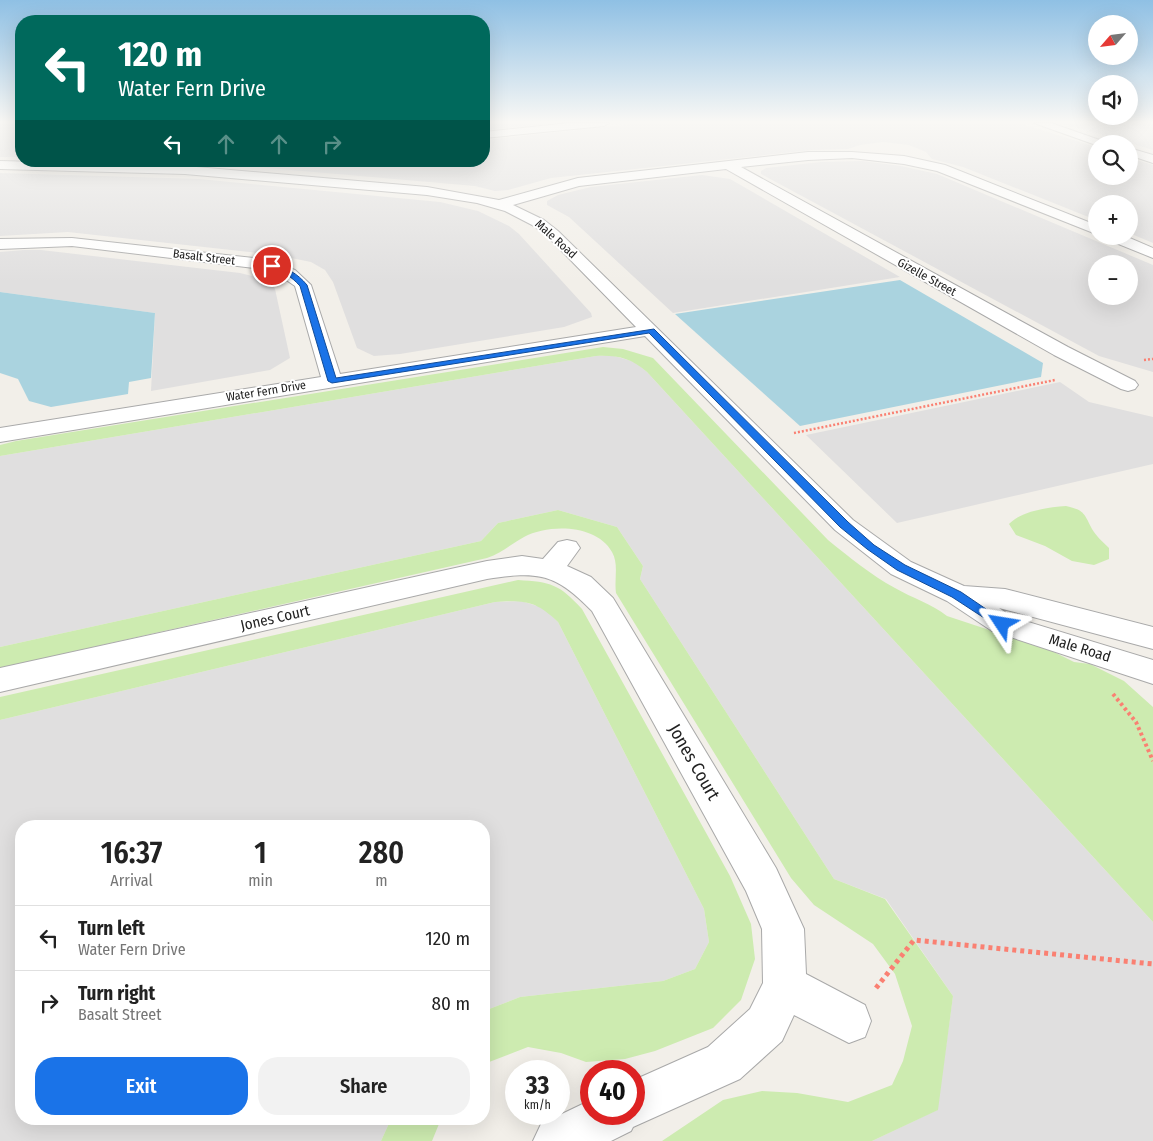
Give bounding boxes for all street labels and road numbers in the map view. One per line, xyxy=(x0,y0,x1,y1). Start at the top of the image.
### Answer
street label: Male Road xyxy=(532,217,580,261)
street label: Basalt Street xyxy=(172,246,236,268)
street label: Gizelle Street xyxy=(895,255,959,299)
street label: Water Fern Drive xyxy=(225,378,307,404)
street label: Jones Court xyxy=(239,601,311,635)
street label: Male Road xyxy=(1047,630,1113,666)
street label: Jones Court xyxy=(663,720,725,804)

